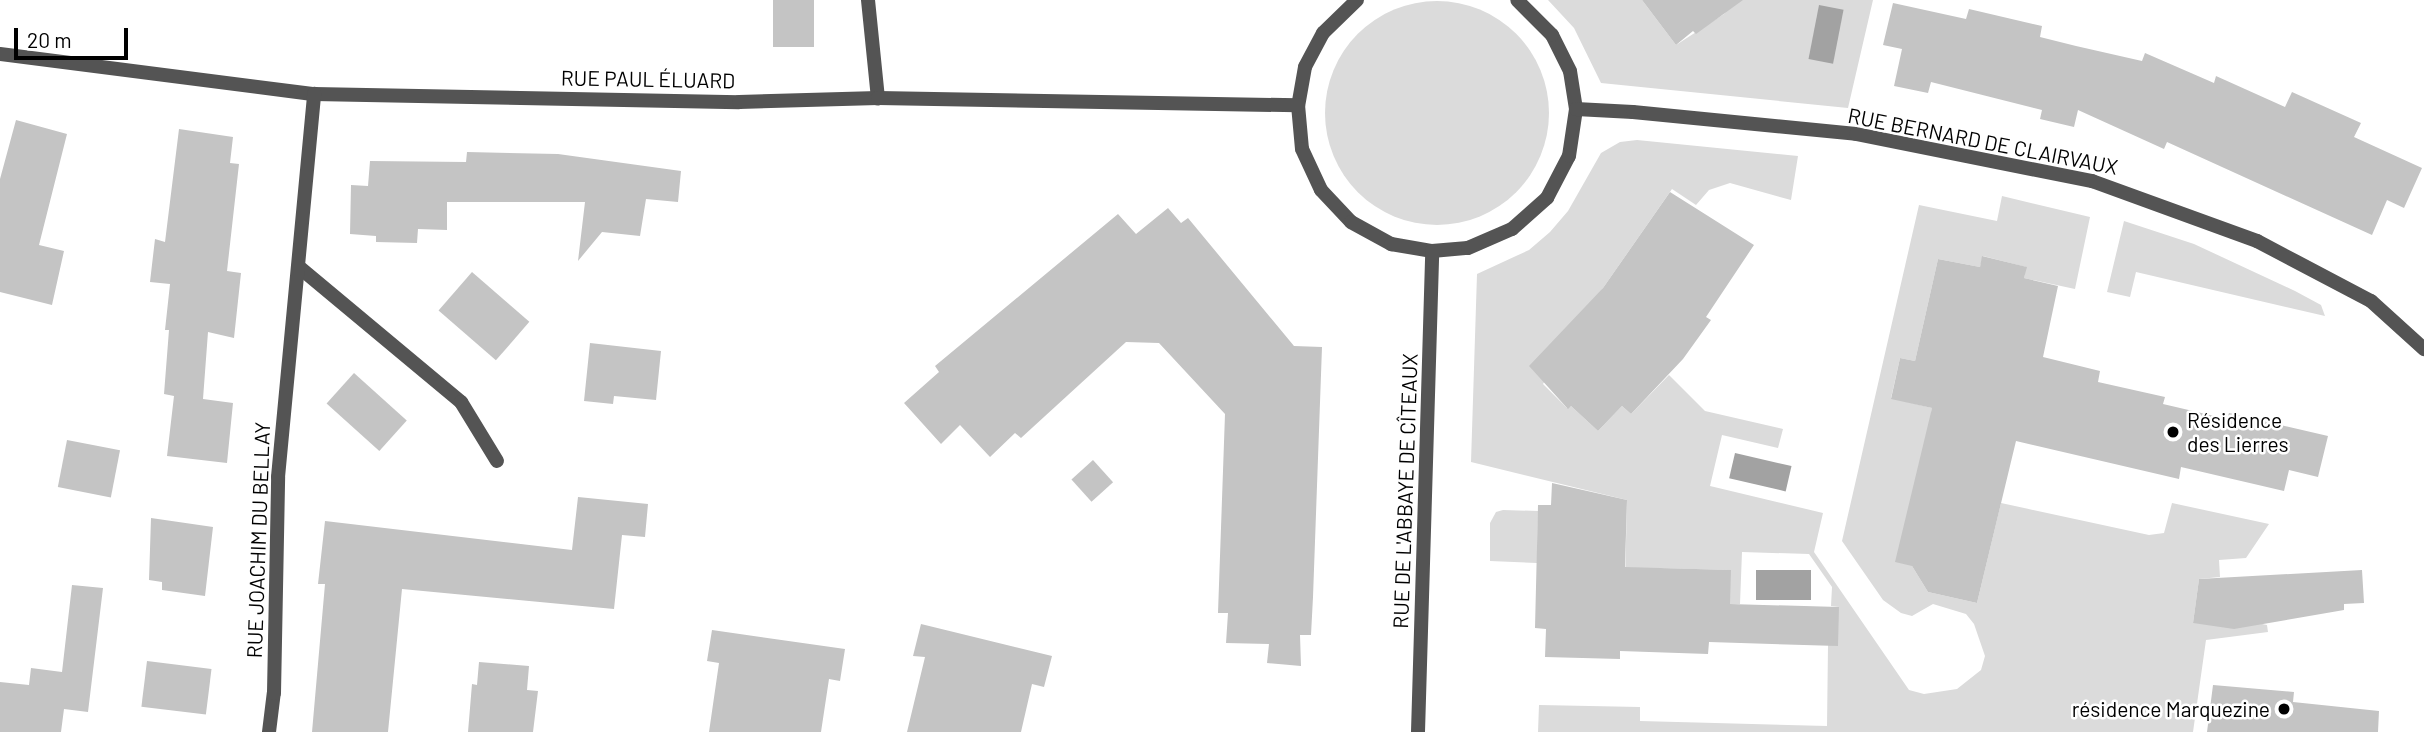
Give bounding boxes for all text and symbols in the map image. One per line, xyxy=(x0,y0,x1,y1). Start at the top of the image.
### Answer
scale bar xyxy=(18,14,131,58)
text: 20 m xyxy=(27,27,72,52)
street label: RUE PAUL ÉLUARD xyxy=(561,65,735,93)
street label: RUE BERNARD DE CLAIRVAUX xyxy=(1846,102,2120,180)
street label: RUE DE L'ABBAYE DE CÎTEAUX xyxy=(1388,353,1422,629)
place label: Résidence des Lierres xyxy=(2187,407,2289,457)
street label: RUE JOACHIM DU BELLAY xyxy=(241,421,275,659)
marker: Résidence des Lierres xyxy=(2165,424,2181,440)
place label: résidence Marquezine xyxy=(2072,696,2270,722)
marker: résidence Marquezine xyxy=(2276,701,2292,717)

